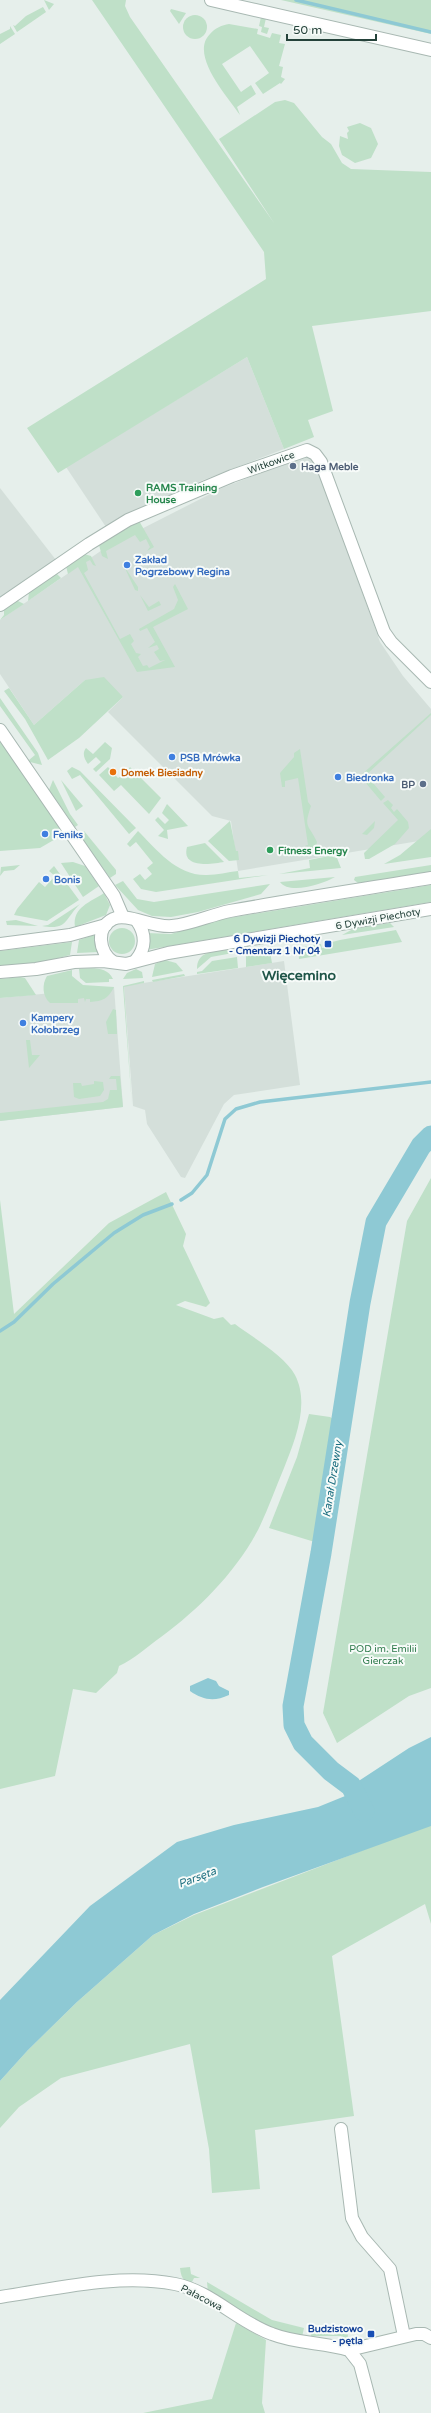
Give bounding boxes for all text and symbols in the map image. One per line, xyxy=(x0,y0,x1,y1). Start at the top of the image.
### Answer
scale bar xyxy=(287,16,376,42)
text: 50 m xyxy=(293,23,322,37)
street label: Witkowice xyxy=(246,449,297,477)
marker: Haga Meble xyxy=(288,461,298,471)
place label: Haga Meble xyxy=(301,461,359,473)
place label: RAMS Training House xyxy=(146,482,217,506)
marker: RAMS Training House xyxy=(133,488,143,498)
place label: Zakład Pogrzebowy Regina xyxy=(135,554,230,578)
marker: Zakład Pogrzebowy Regina xyxy=(122,560,132,570)
marker: PSB Mrówka xyxy=(167,752,177,762)
place label: PSB Mrówka xyxy=(180,752,241,764)
marker: Domek Biesiadny xyxy=(108,767,118,777)
place label: Domek Biesiadny xyxy=(121,767,204,779)
marker: Biedronka xyxy=(333,772,343,782)
place label: Biedronka xyxy=(346,772,395,784)
place label: BP xyxy=(401,779,415,791)
marker: BP xyxy=(418,779,428,789)
marker: Feniks xyxy=(40,829,50,839)
place label: Feniks xyxy=(53,829,83,841)
marker: Fitness Energy xyxy=(265,845,275,855)
place label: Fitness Energy xyxy=(278,845,348,857)
marker: Bonis xyxy=(41,874,51,884)
place label: Bonis xyxy=(54,874,81,886)
street label: 6 Dywizji Piechoty xyxy=(335,905,422,932)
place label: 6 Dywizji Piechoty - Cmentarz 1 Nr 04 xyxy=(229,933,321,957)
marker: 6 Dywizji Piechoty - Cmentarz 1 Nr 04 xyxy=(323,939,333,949)
district label: Więcemino xyxy=(262,967,337,984)
place label: Kampery Kołobrzeg xyxy=(31,1012,80,1036)
marker: Kampery Kołobrzeg xyxy=(18,1018,28,1028)
water label: Kanał Drzewny xyxy=(320,1439,345,1518)
park label: POD im. Emilii Gierczak xyxy=(349,1643,417,1667)
water label: Parsęta xyxy=(176,1864,219,1891)
street label: Pałacowa xyxy=(179,2282,224,2313)
place label: Budzistowo - pętla xyxy=(308,2323,363,2347)
marker: Budzistowo - pętla xyxy=(366,2329,376,2339)

